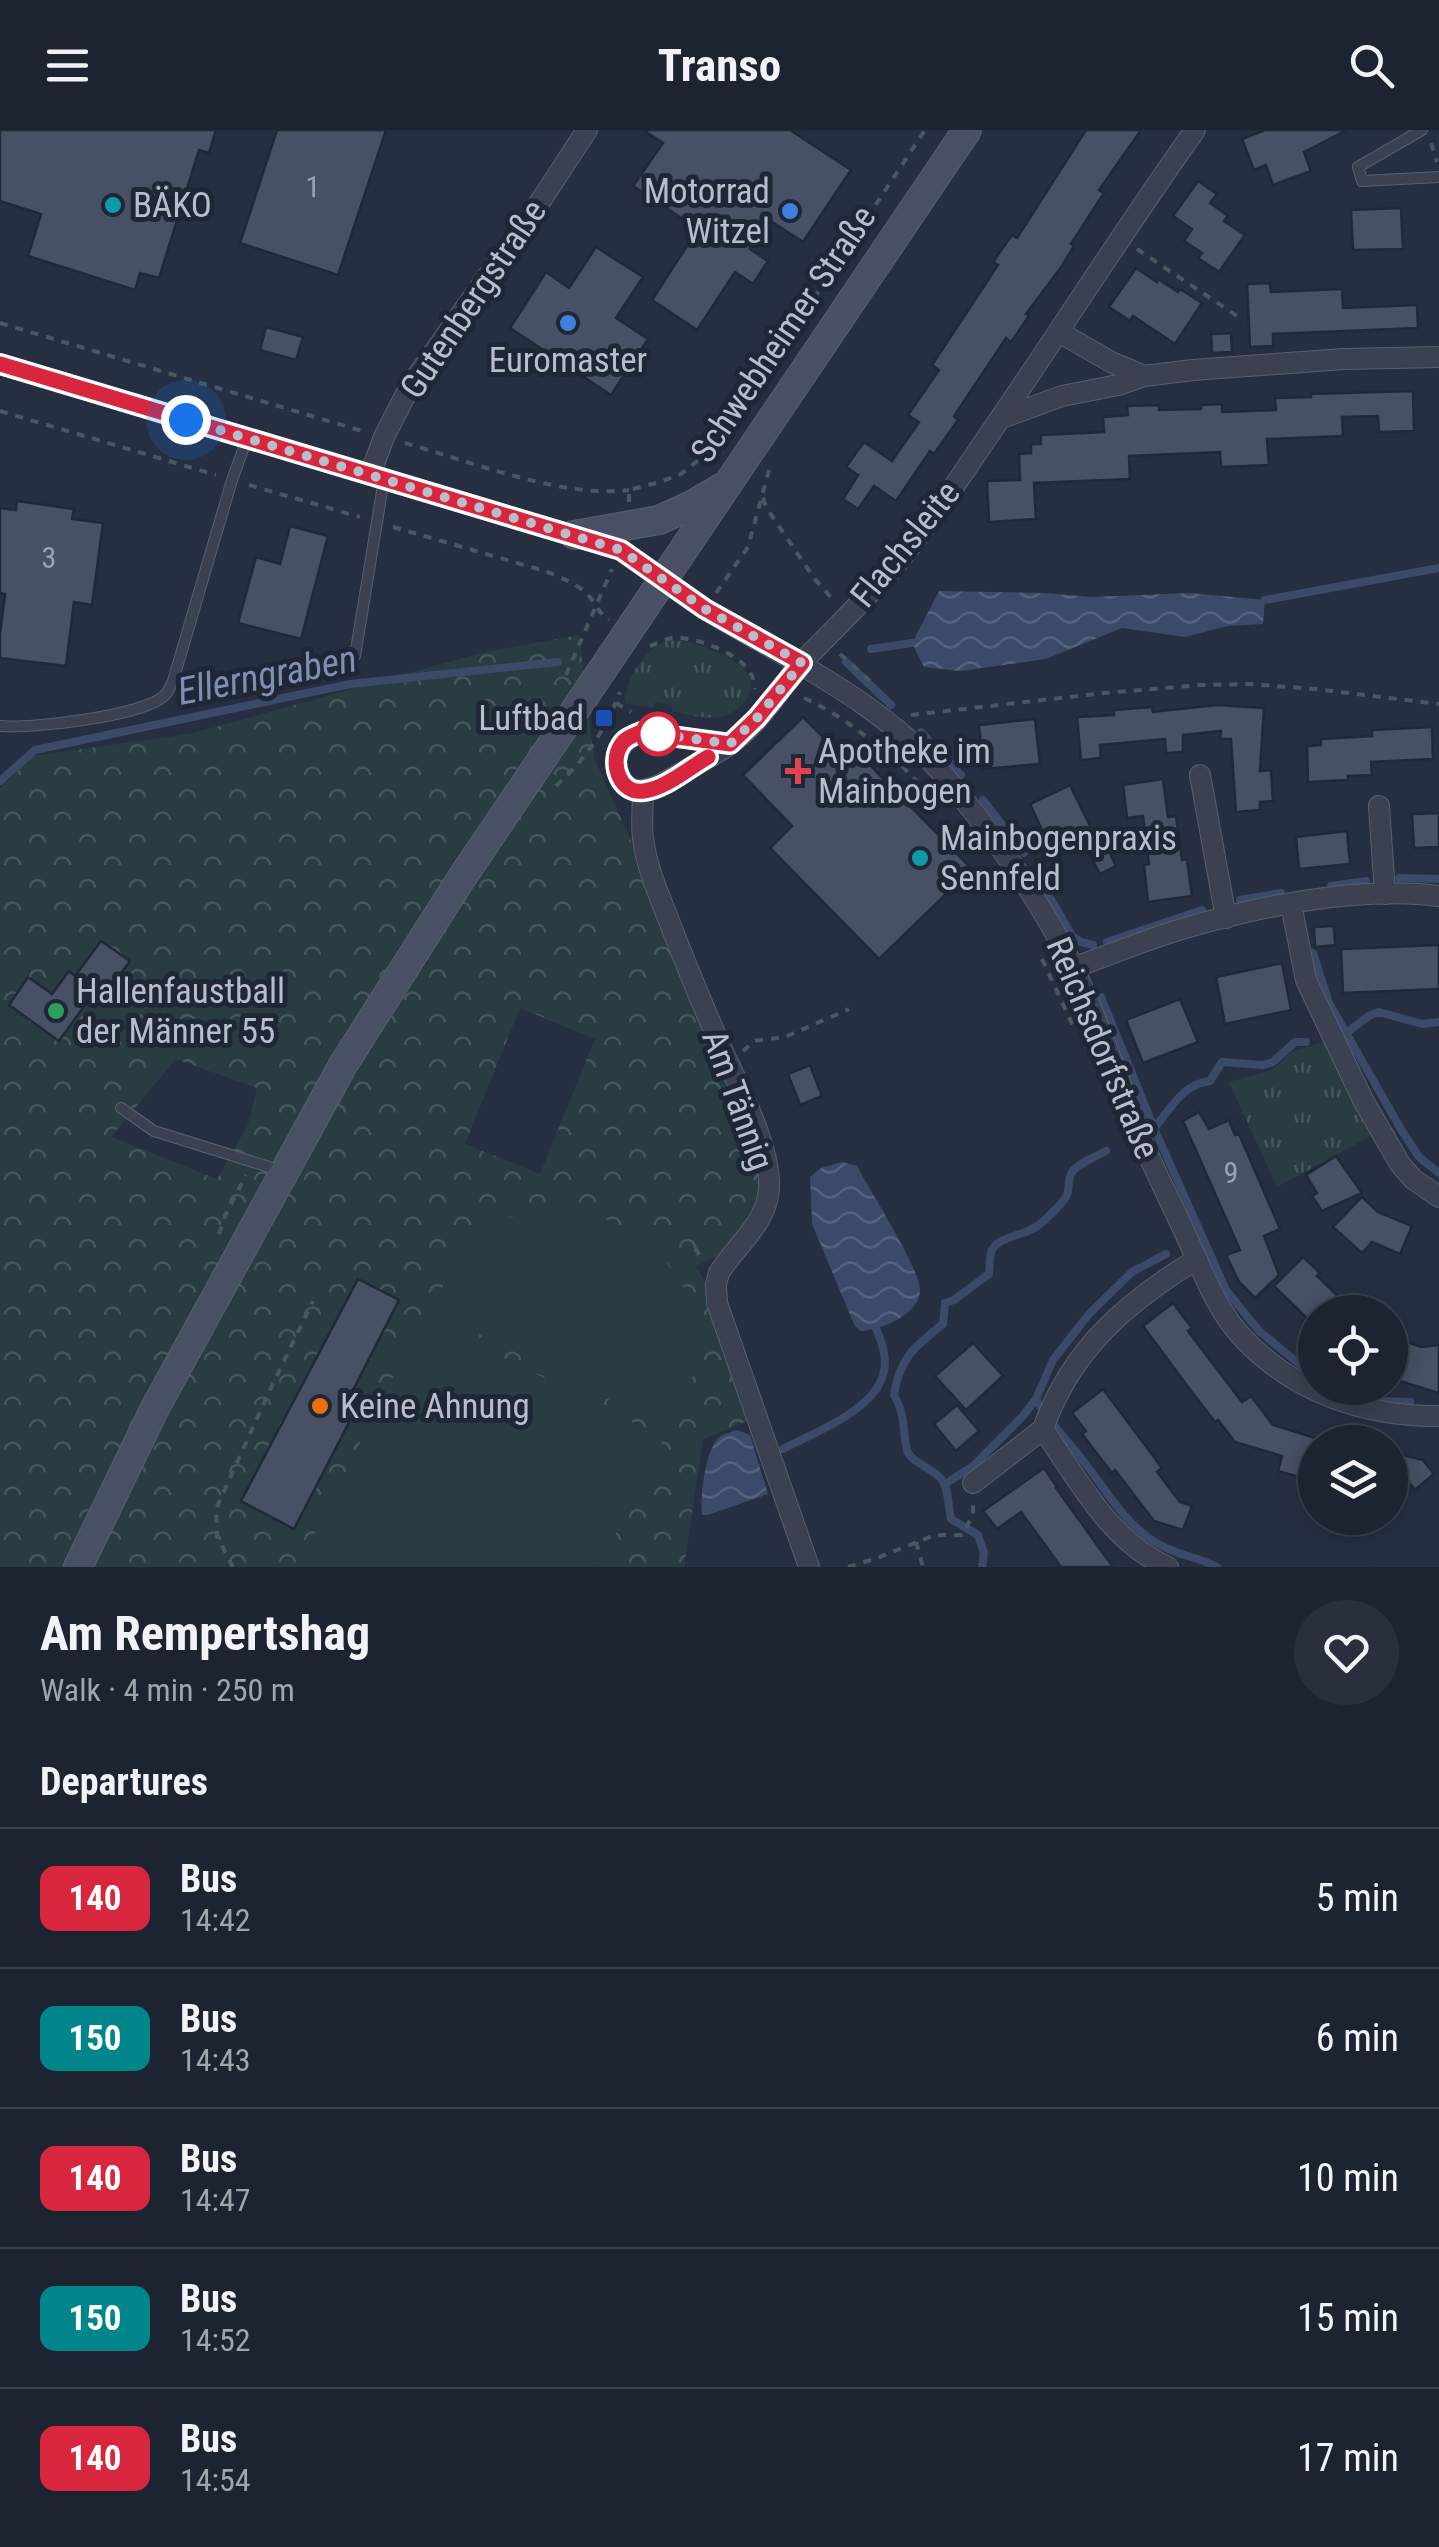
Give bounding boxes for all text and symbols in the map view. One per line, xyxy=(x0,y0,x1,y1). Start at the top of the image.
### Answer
icon: menu xyxy=(40,38,95,93)
icon: search xyxy=(1344,38,1399,93)
text: Transo xyxy=(658,39,781,92)
house number: 1 xyxy=(306,169,320,204)
place label: Motorrad Witzel xyxy=(644,171,770,252)
place label: BÄKO xyxy=(133,185,212,226)
street label: Gutenbergstraße xyxy=(392,192,555,406)
marker: BÄKO xyxy=(102,194,124,216)
street label: Schwebheimer Straße xyxy=(682,198,884,470)
marker: Motorrad Witzel xyxy=(779,200,801,222)
marker: Euromaster xyxy=(557,312,579,334)
place label: Euromaster xyxy=(489,340,647,381)
your location xyxy=(161,395,211,445)
street label: Flachsleite xyxy=(842,473,968,615)
house number: 3 xyxy=(42,540,56,575)
water label: Ellerngraben xyxy=(174,636,360,714)
place label: Luftbad xyxy=(478,698,584,739)
marker: Luftbad xyxy=(593,707,615,729)
unlabelled marker xyxy=(637,713,679,755)
place label: Apotheke im Mainbogen xyxy=(818,731,991,812)
marker: Apotheke im Mainbogen xyxy=(787,760,809,782)
place label: Mainbogenpraxis Sennfeld xyxy=(940,818,1177,899)
marker: Mainbogenpraxis Sennfeld xyxy=(909,847,931,869)
street label: Reichsdorfstraße xyxy=(1037,931,1168,1165)
place label: Hallenfaustball der Männer 55 xyxy=(76,971,285,1052)
marker: Hallenfaustball der Männer 55 xyxy=(45,1000,67,1022)
street label: Am Tännig xyxy=(693,1024,782,1176)
house number: 9 xyxy=(1224,1155,1238,1190)
map controls xyxy=(1298,1295,1408,1535)
button: locate xyxy=(1298,1295,1408,1405)
place label: Keine Ahnung xyxy=(340,1386,530,1427)
marker: Keine Ahnung xyxy=(309,1395,331,1417)
button: layers xyxy=(1298,1425,1408,1535)
button: heart xyxy=(1294,1600,1399,1705)
text: Am Rempertshag xyxy=(40,1605,370,1662)
text: Walk · 4 min · 250 m xyxy=(40,1671,295,1709)
text: Departures xyxy=(40,1760,208,1804)
text: Bus xyxy=(180,1857,237,1901)
text: 5 min xyxy=(1316,1876,1399,1920)
text: 140 xyxy=(68,1878,122,1919)
text: 14:42 xyxy=(180,1901,251,1939)
text: Bus xyxy=(180,1997,237,2041)
text: 6 min xyxy=(1316,2016,1399,2060)
text: 150 xyxy=(68,2018,122,2059)
text: 14:43 xyxy=(180,2041,251,2079)
text: Bus xyxy=(180,2137,237,2181)
text: 10 min xyxy=(1297,2156,1399,2200)
text: 140 xyxy=(68,2158,122,2199)
text: 14:47 xyxy=(180,2181,251,2219)
text: Bus xyxy=(180,2277,237,2321)
text: 15 min xyxy=(1297,2296,1399,2340)
text: 150 xyxy=(68,2298,122,2339)
text: 14:52 xyxy=(180,2321,251,2359)
text: Bus xyxy=(180,2417,237,2461)
text: 17 min xyxy=(1297,2436,1399,2480)
text: 140 xyxy=(68,2438,122,2479)
text: 14:54 xyxy=(180,2461,251,2499)

